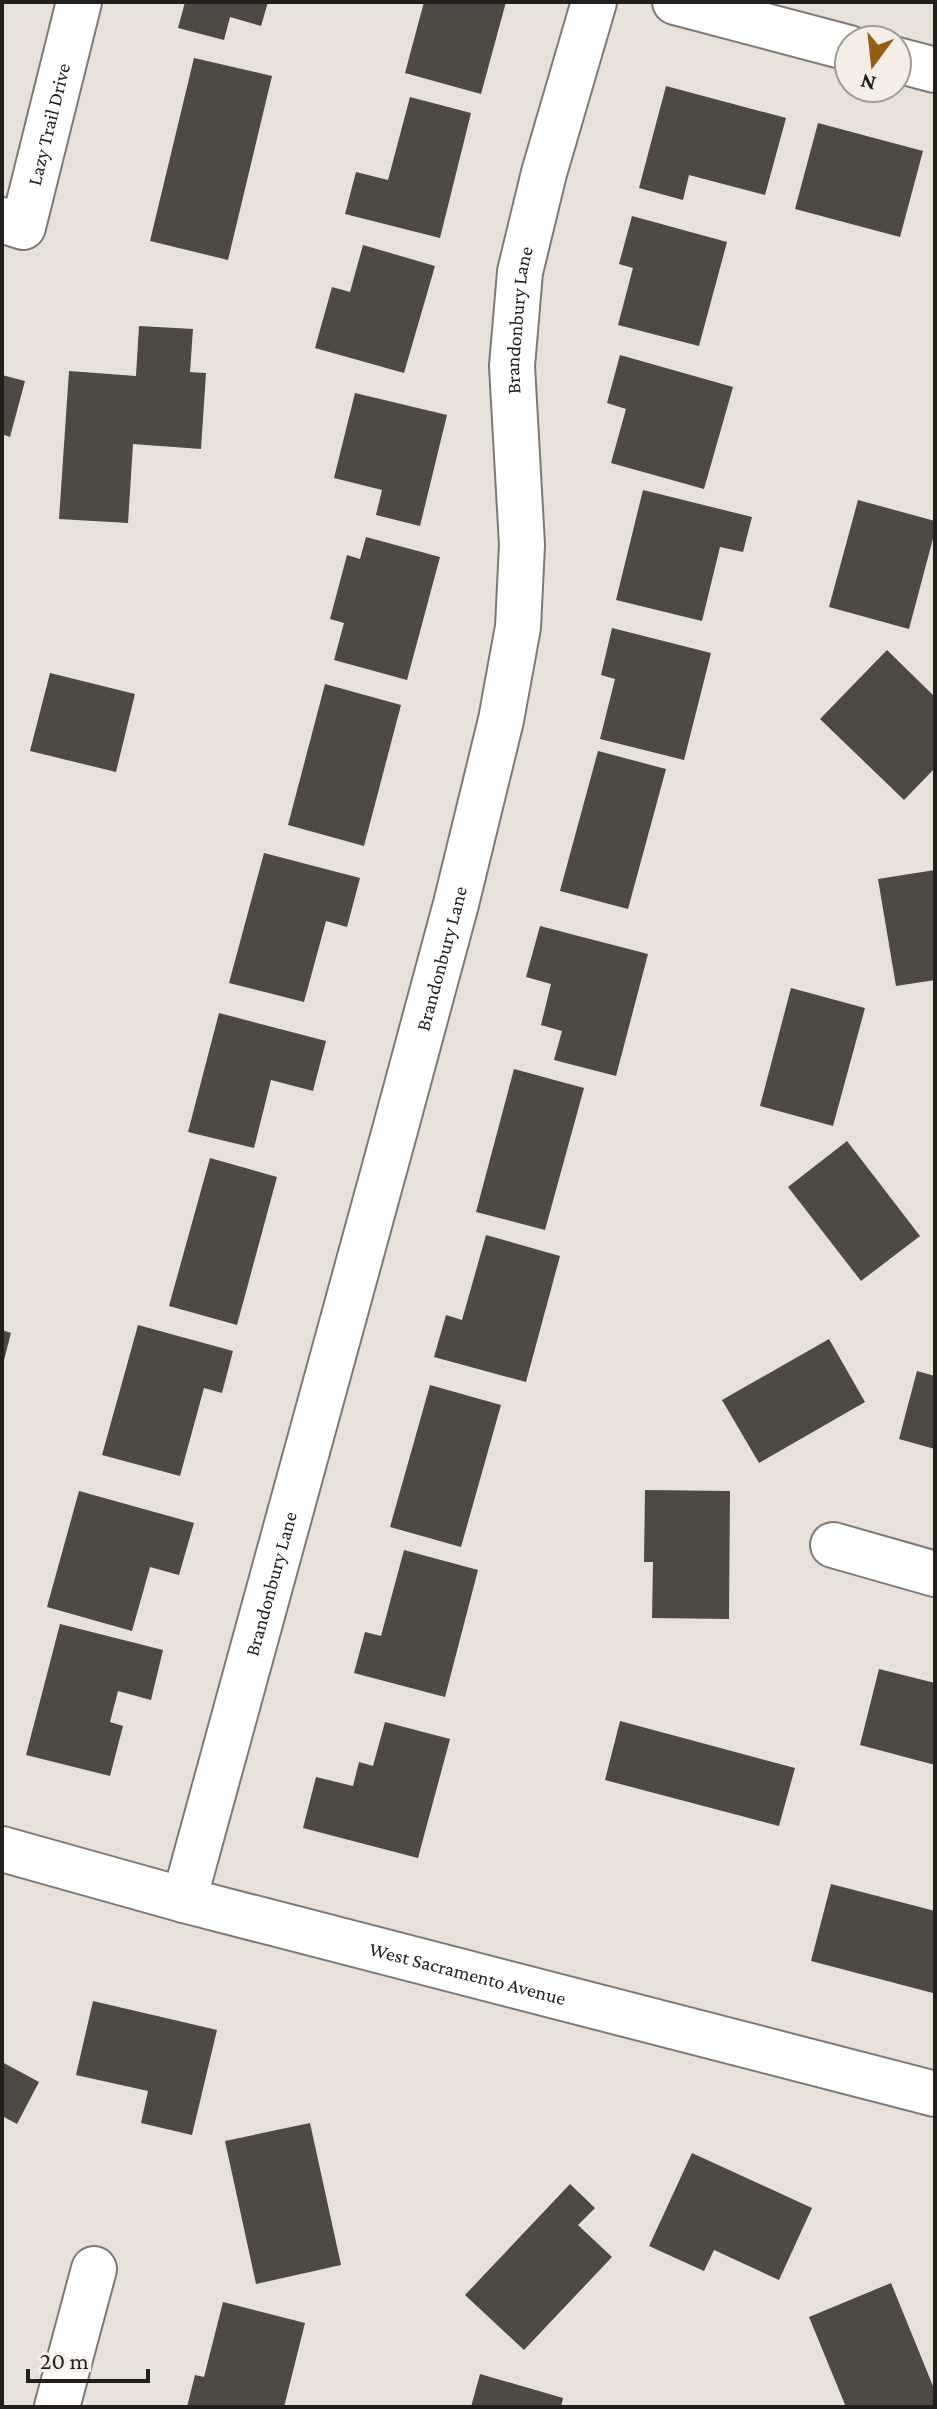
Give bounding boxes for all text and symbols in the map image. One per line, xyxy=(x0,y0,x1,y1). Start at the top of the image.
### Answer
north arrow xyxy=(833,24,913,104)
street label: Lazy Trail Drive xyxy=(23,61,74,188)
text: N xyxy=(857,69,878,97)
street label: Brandonbury Lane xyxy=(501,244,537,395)
street label: Brandonbury Lane xyxy=(411,884,471,1033)
street label: Brandonbury Lane xyxy=(240,1509,301,1658)
street label: West Sacramento Avenue xyxy=(367,1937,569,2009)
scale bar xyxy=(28,2333,148,2383)
text: 20 m xyxy=(40,2347,89,2374)

